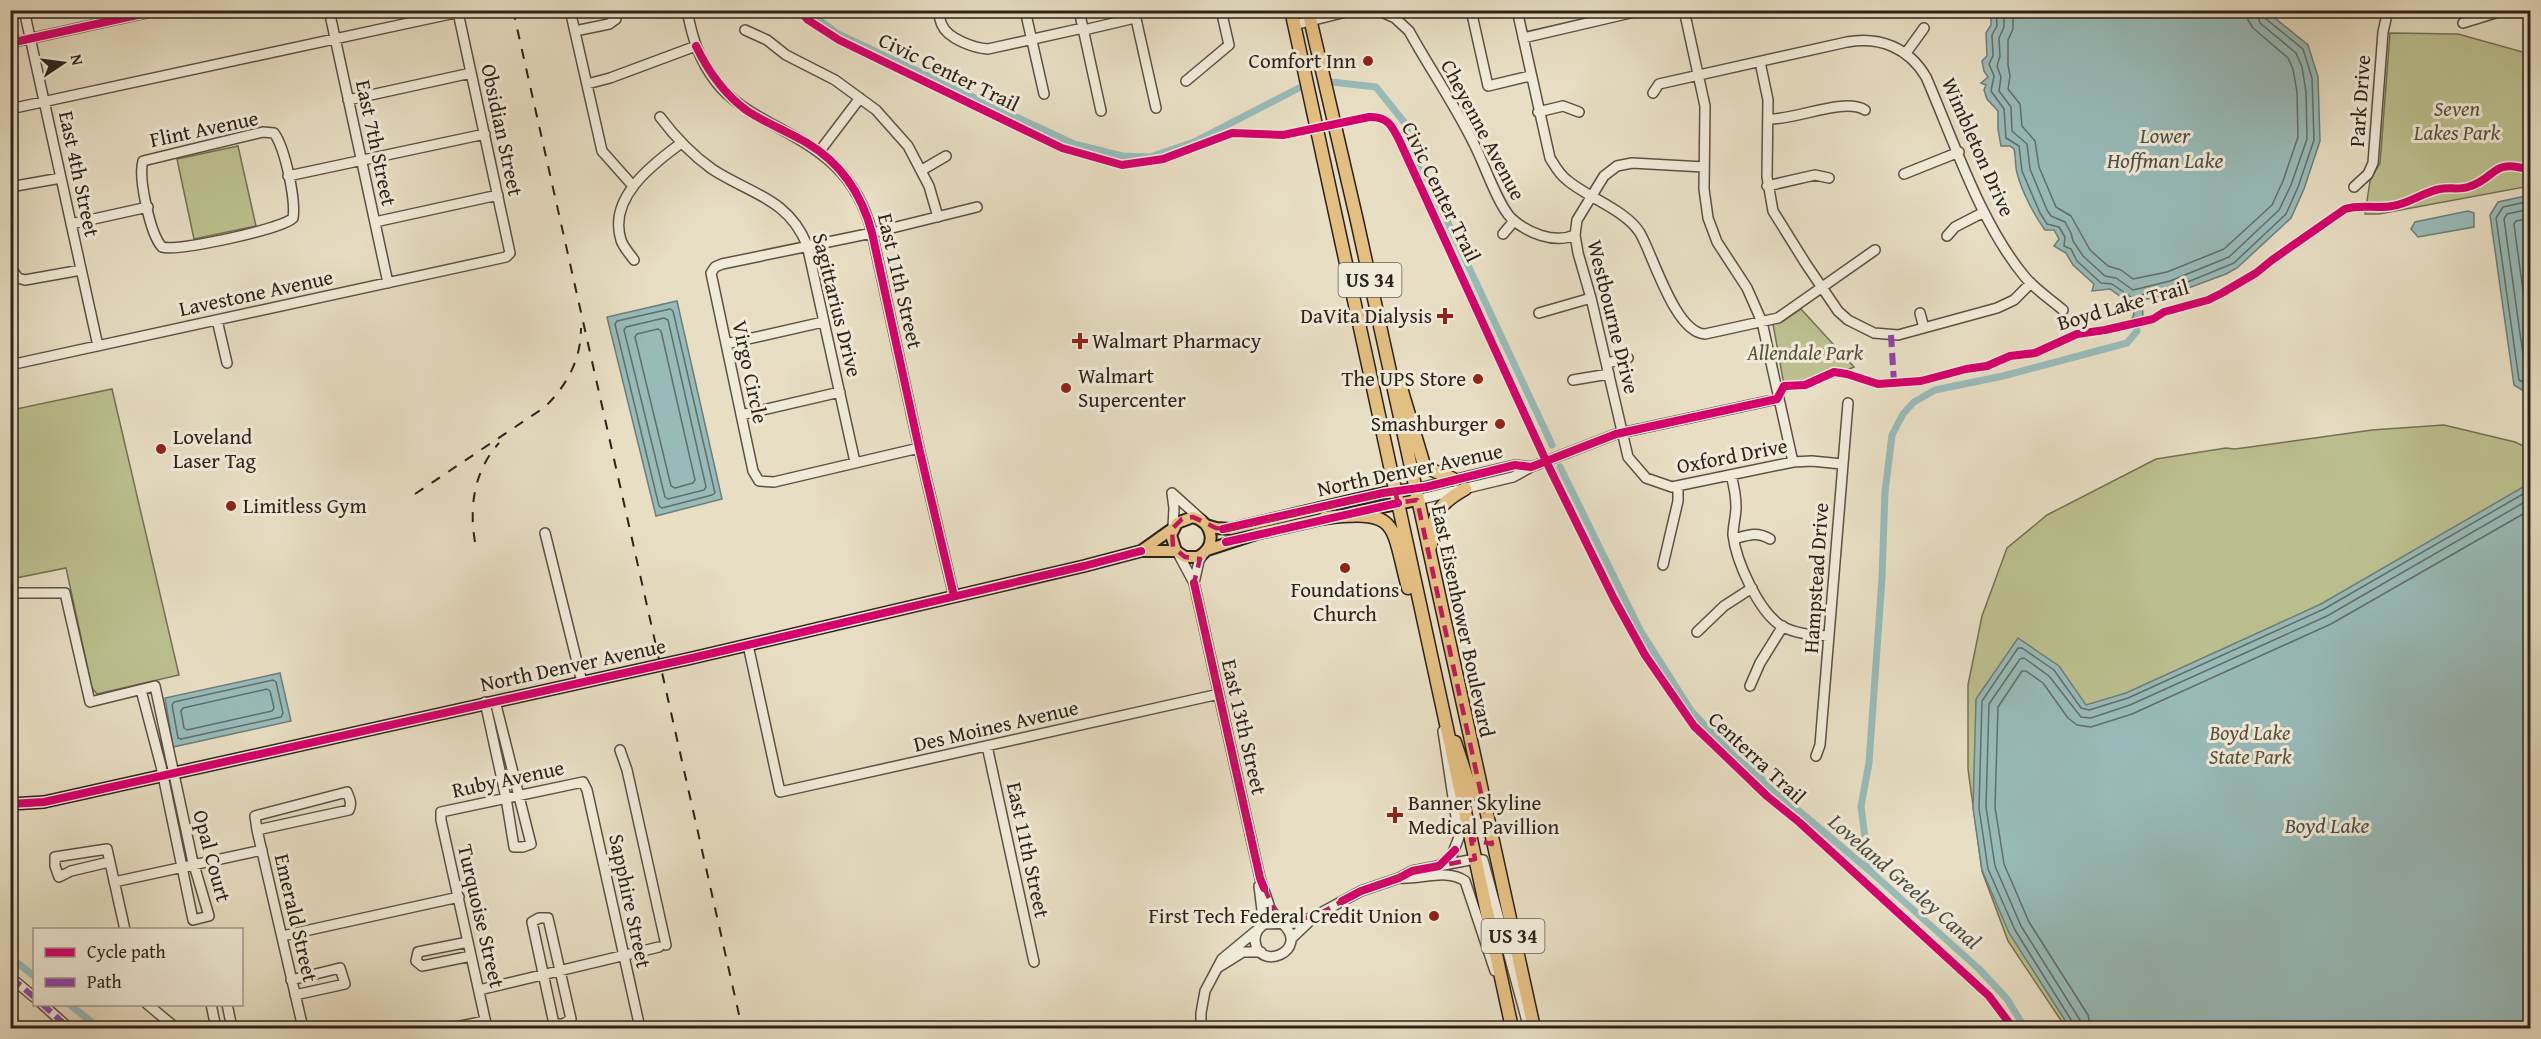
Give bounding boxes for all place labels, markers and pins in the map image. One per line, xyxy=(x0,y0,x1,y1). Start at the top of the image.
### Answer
place label: Comfort Inn xyxy=(1249,45,1356,76)
marker: Comfort Inn xyxy=(1361,54,1375,68)
place label: DaVita Dialysis xyxy=(1300,300,1432,331)
marker: DaVita Dialysis xyxy=(1436,307,1454,325)
place label: Walmart Pharmacy xyxy=(1092,325,1262,356)
marker: Walmart Pharmacy xyxy=(1073,334,1087,348)
place label: Walmart Supercenter xyxy=(1078,360,1186,415)
place label: The UPS Store xyxy=(1341,363,1466,394)
marker: The UPS Store xyxy=(1471,372,1485,386)
marker: Walmart Supercenter xyxy=(1059,381,1073,395)
place label: Smashburger xyxy=(1371,408,1488,439)
marker: Smashburger xyxy=(1493,417,1507,431)
place label: Loveland Laser Tag xyxy=(173,421,257,476)
marker: Loveland Laser Tag xyxy=(154,442,168,456)
place label: Limitless Gym xyxy=(243,490,367,521)
marker: Limitless Gym xyxy=(224,499,238,513)
marker: Foundations Church xyxy=(1338,561,1352,575)
place label: Foundations Church xyxy=(1291,574,1399,629)
place label: Banner Skyline Medical Pavillion xyxy=(1408,787,1560,842)
marker: Banner Skyline Medical Pavillion xyxy=(1386,806,1404,824)
place label: First Tech Federal Credit Union xyxy=(1149,900,1422,931)
marker: First Tech Federal Credit Union xyxy=(1427,909,1441,923)

